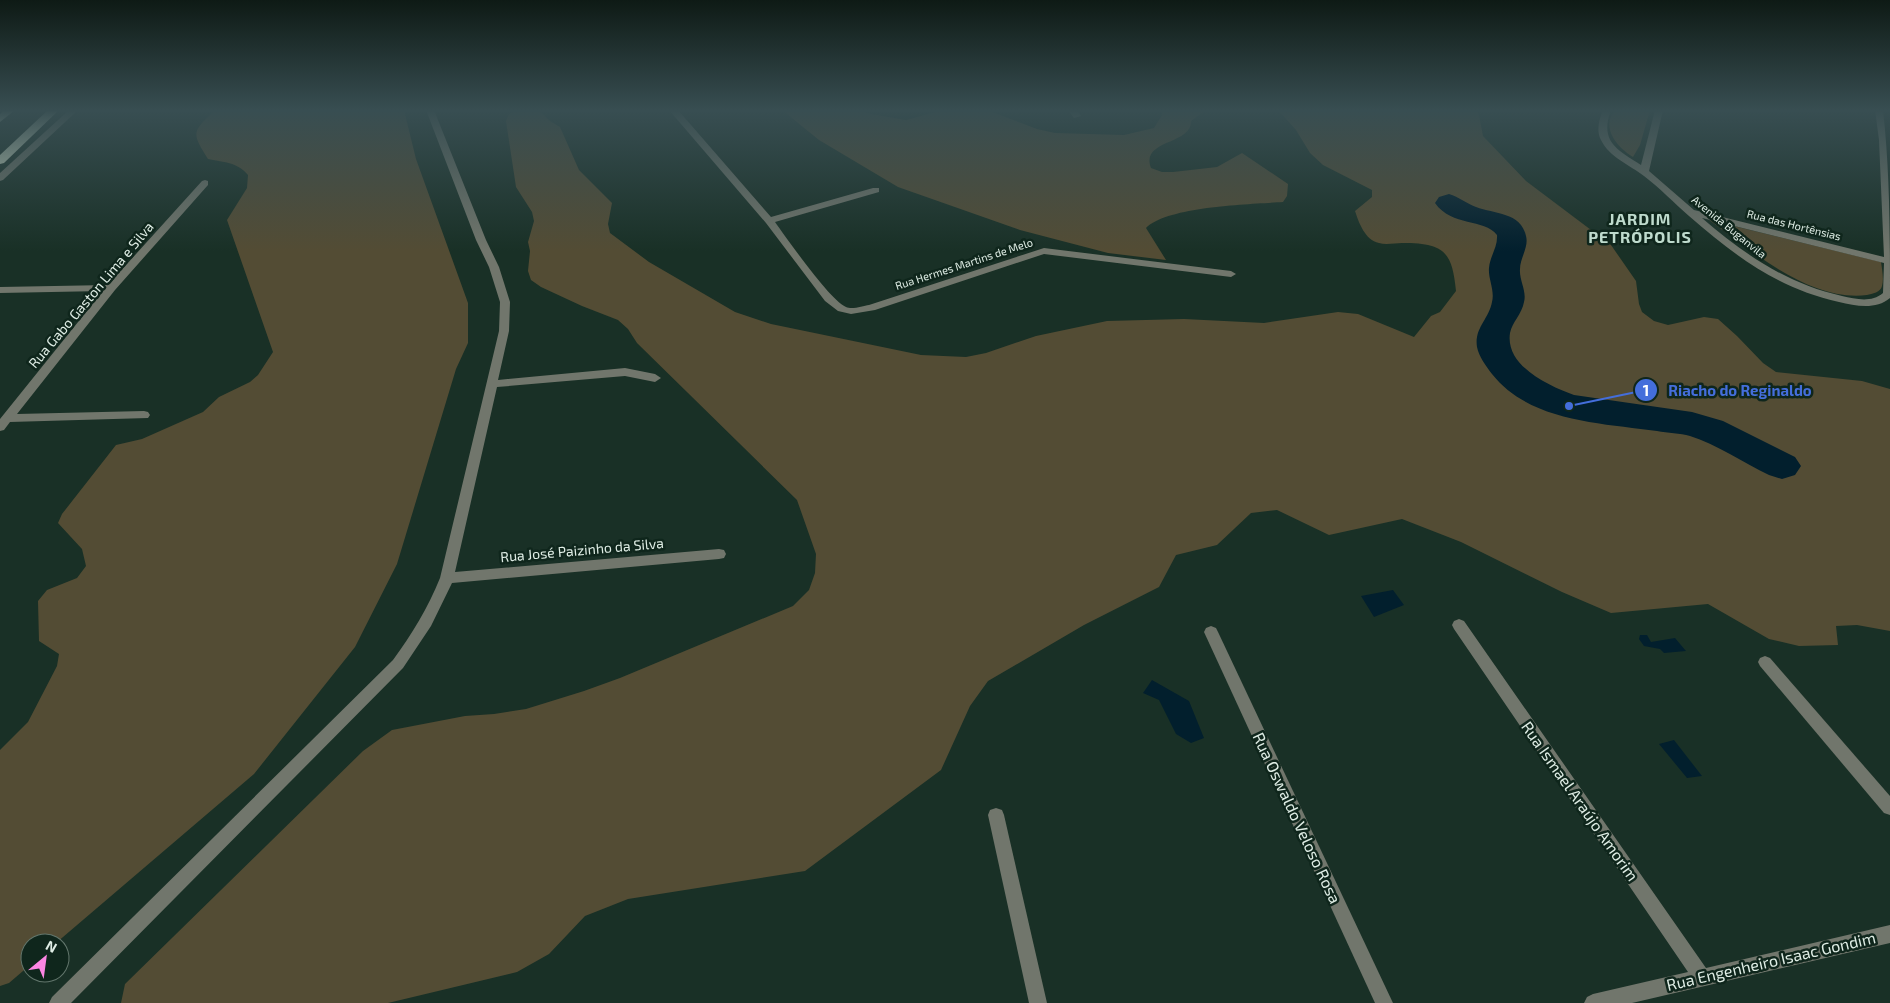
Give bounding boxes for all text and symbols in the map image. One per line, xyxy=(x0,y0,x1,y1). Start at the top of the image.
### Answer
street label: Avenida Buganvila xyxy=(1690,193,1769,261)
street label: Rua das Hortênsias xyxy=(1746,207,1843,243)
district label: JARDIM PETRÓPOLIS xyxy=(1588,209,1692,246)
street label: Rua Gabo Gaston Lima e Silva xyxy=(24,218,157,371)
street label: Rua Hermes Martins de Melo xyxy=(893,235,1034,292)
callout: Riacho do Reginaldo xyxy=(1633,375,1822,405)
text: 1 xyxy=(1643,381,1649,399)
text: Riacho do Reginaldo xyxy=(1668,381,1812,399)
street label: Rua José Paizinho da Silva xyxy=(500,534,664,565)
street label: Rua Ismael Araújo Amorim xyxy=(1517,717,1643,885)
street label: Rua Oswaldo Veloso Rosa xyxy=(1249,729,1345,906)
street label: Rua Engenheiro Isaac Gondim xyxy=(1665,927,1877,994)
north arrow xyxy=(20,933,70,983)
text: N xyxy=(43,936,60,956)

